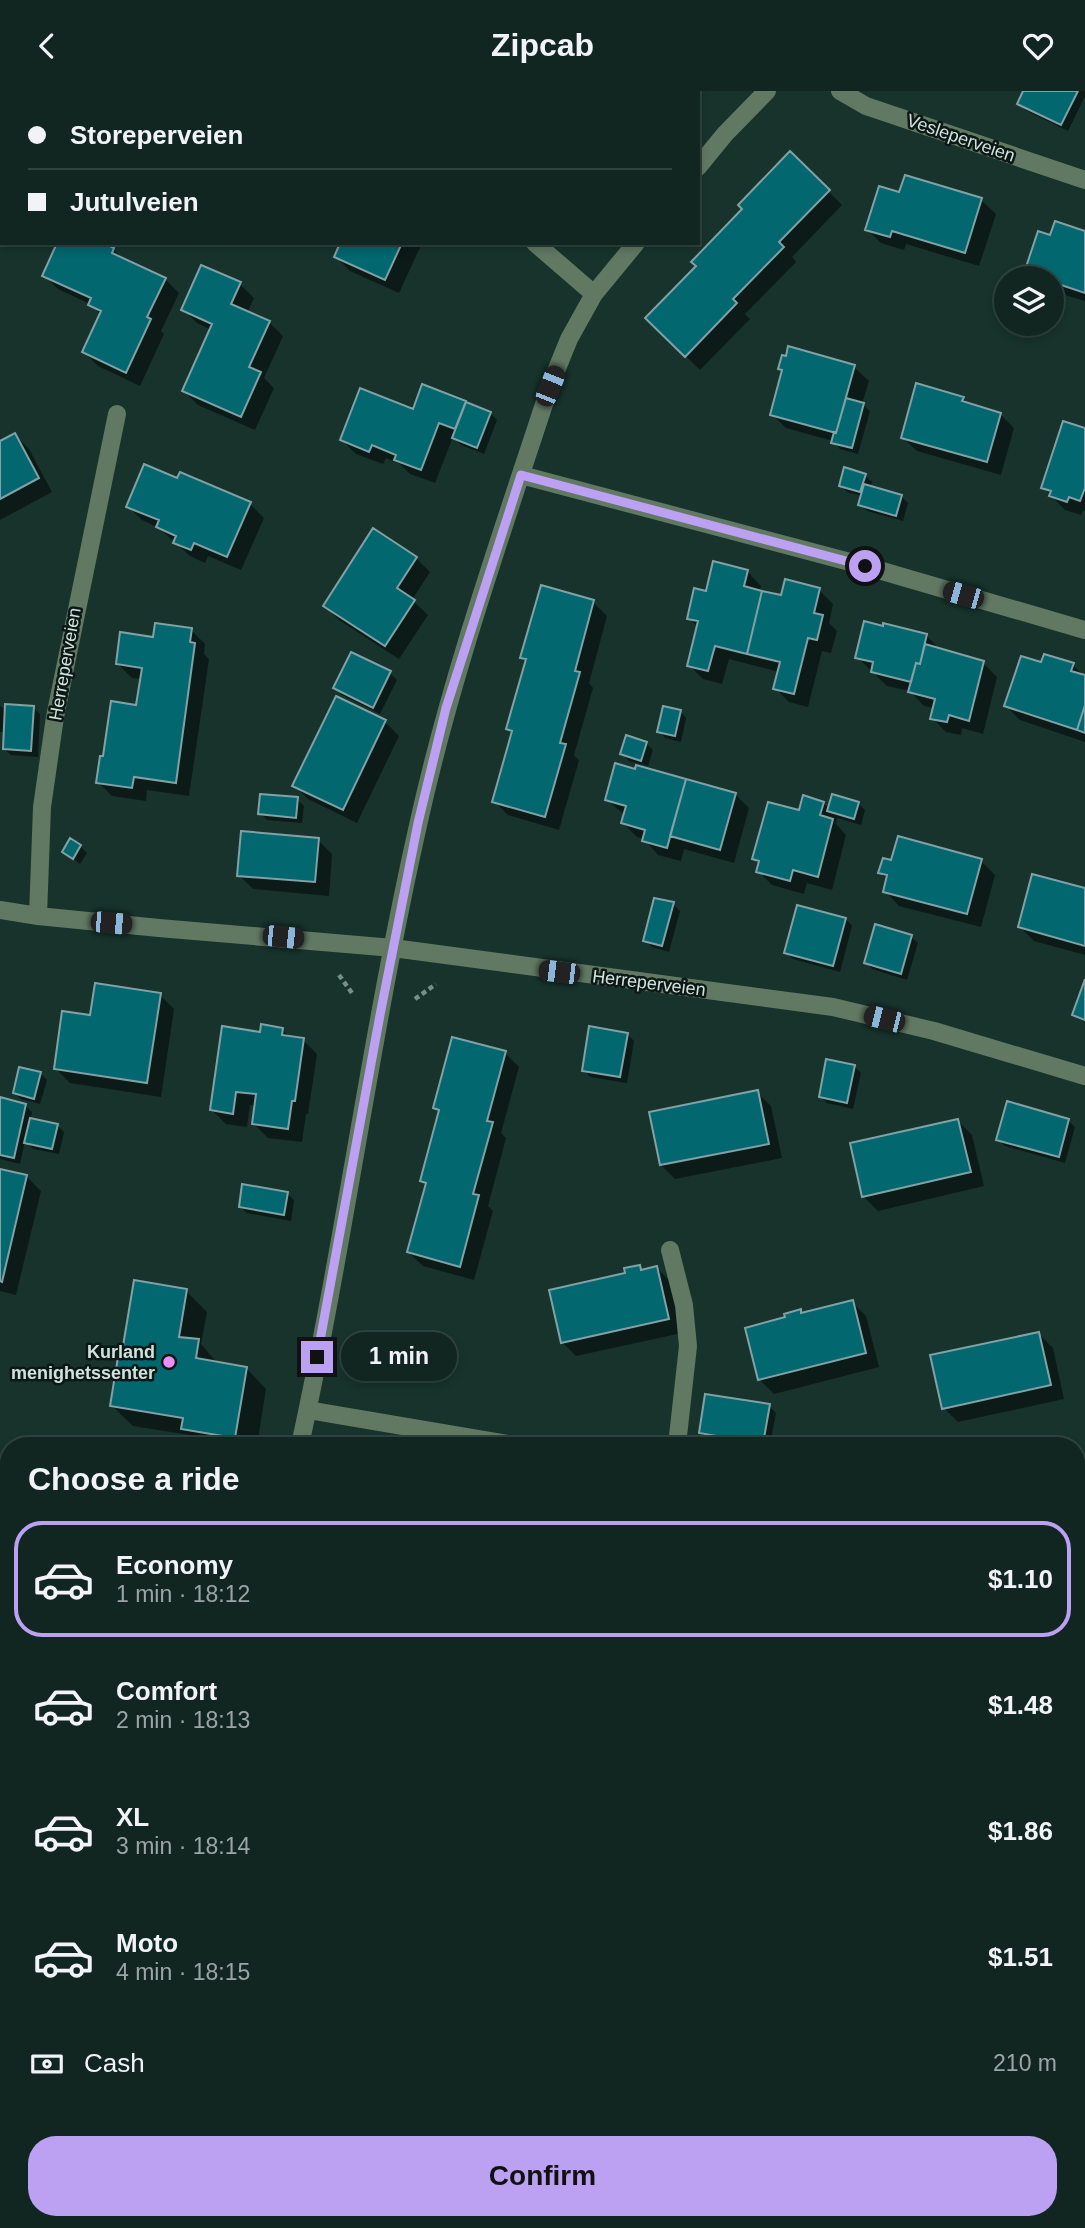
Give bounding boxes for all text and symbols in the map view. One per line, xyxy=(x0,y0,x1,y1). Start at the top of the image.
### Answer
icon: back xyxy=(28,27,66,65)
text: Zipcab xyxy=(491,27,594,63)
icon: heart xyxy=(1019,27,1057,65)
street label: Vesleperveien xyxy=(904,110,1018,166)
text: Storeperveien xyxy=(70,120,243,150)
text: Jutulveien xyxy=(70,187,199,217)
map controls xyxy=(994,266,1064,336)
button: layers xyxy=(994,266,1064,336)
car xyxy=(533,363,568,409)
route start xyxy=(849,550,881,582)
car xyxy=(940,579,987,611)
street label: Herreperveien xyxy=(45,606,85,722)
car xyxy=(90,911,133,935)
car xyxy=(262,924,305,950)
car xyxy=(537,959,582,985)
street label: Herreperveien xyxy=(591,966,707,1000)
car xyxy=(862,1004,907,1034)
callout: 1 min xyxy=(342,1333,457,1381)
route end xyxy=(301,1341,333,1373)
place label: Kurland menighetssenter xyxy=(11,1342,155,1383)
text: 1 min xyxy=(369,1343,429,1369)
marker: Kurland menighetssenter xyxy=(161,1354,177,1370)
text: Choose a ride xyxy=(28,1461,240,1497)
icon: car xyxy=(32,1548,95,1611)
text: Economy xyxy=(116,1550,233,1580)
text: $1.10 xyxy=(988,1564,1053,1594)
text: 1 min · 18:12 xyxy=(116,1581,250,1607)
icon: car xyxy=(32,1674,95,1737)
text: Comfort xyxy=(116,1676,217,1706)
text: $1.48 xyxy=(988,1690,1053,1720)
text: 2 min · 18:13 xyxy=(116,1707,250,1733)
icon: car xyxy=(32,1800,95,1863)
text: XL xyxy=(116,1802,149,1832)
text: $1.86 xyxy=(988,1816,1053,1846)
text: 3 min · 18:14 xyxy=(116,1833,250,1859)
icon: car xyxy=(32,1926,95,1989)
text: Moto xyxy=(116,1928,178,1958)
text: $1.51 xyxy=(988,1942,1053,1972)
text: 4 min · 18:15 xyxy=(116,1959,250,1985)
icon: cash xyxy=(28,2045,66,2083)
text: Cash xyxy=(84,2048,145,2078)
text: 210 m xyxy=(993,2050,1057,2076)
button: Confirm xyxy=(28,2136,1057,2216)

